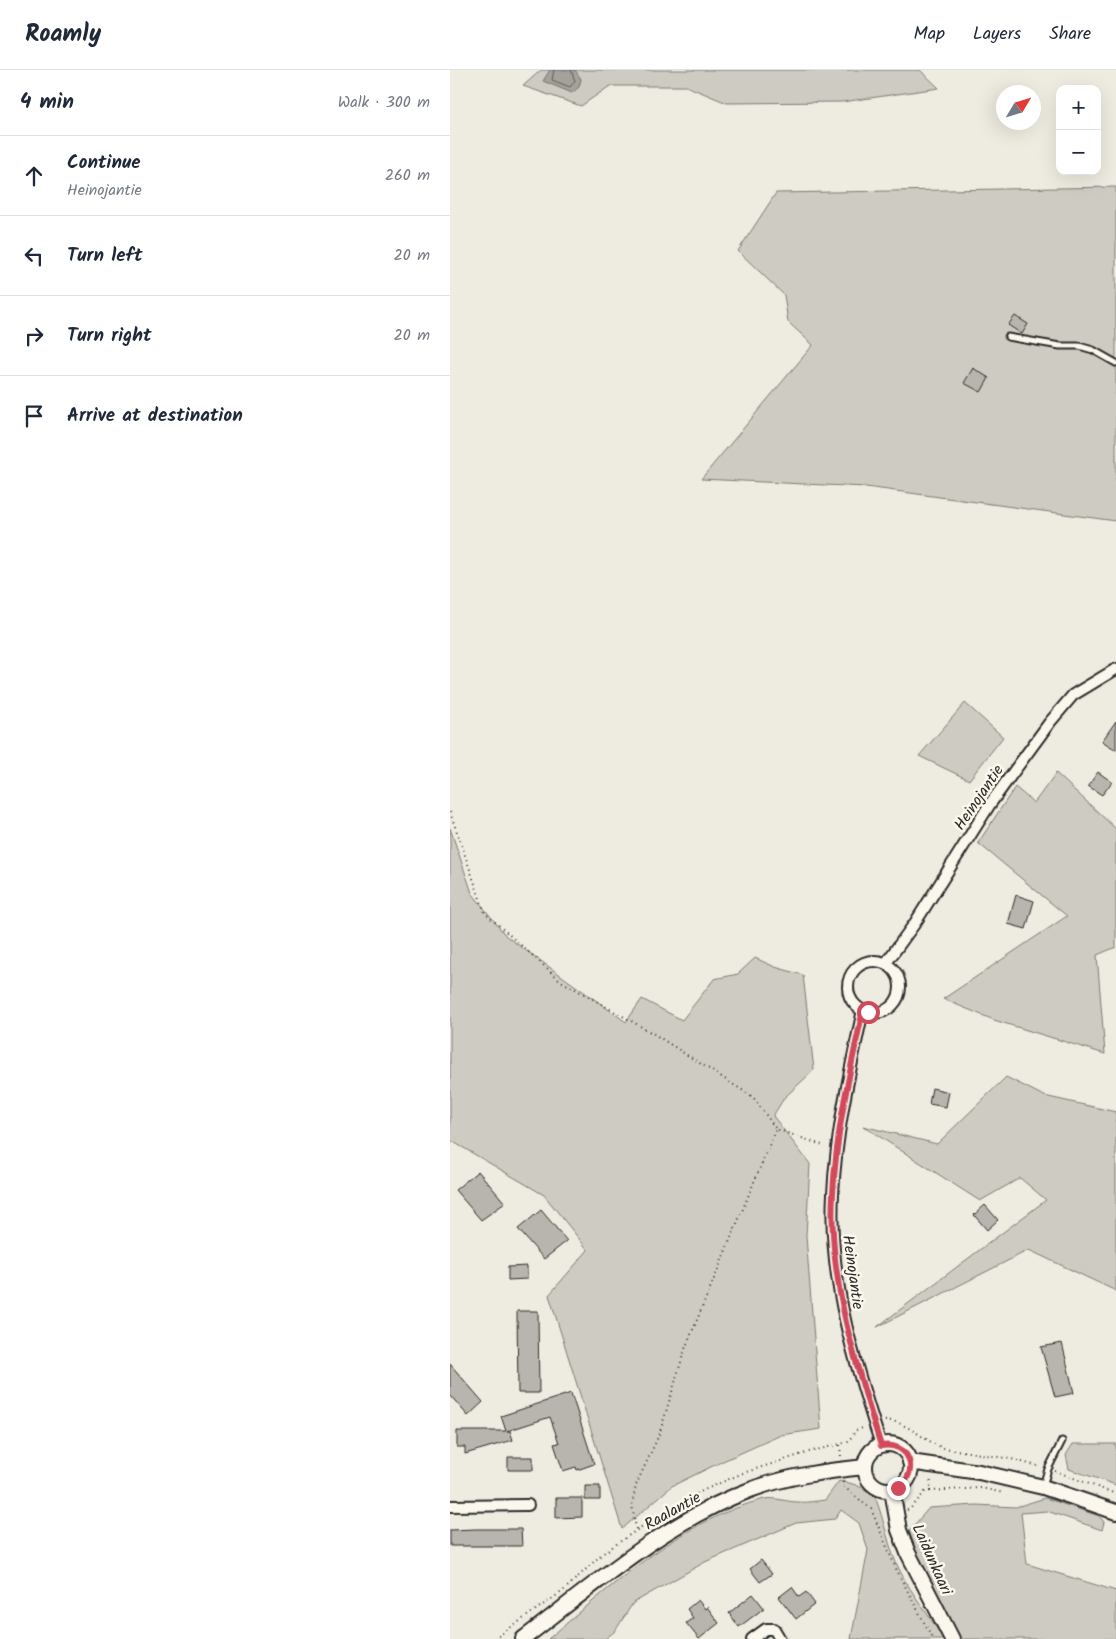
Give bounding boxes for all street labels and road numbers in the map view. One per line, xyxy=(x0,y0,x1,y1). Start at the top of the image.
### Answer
street label: Heinojantie xyxy=(948,760,1011,836)
street label: Heinojantie xyxy=(835,1233,870,1311)
street label: Raalantie xyxy=(640,1485,706,1537)
street label: Laidunkaari xyxy=(905,1520,959,1600)

